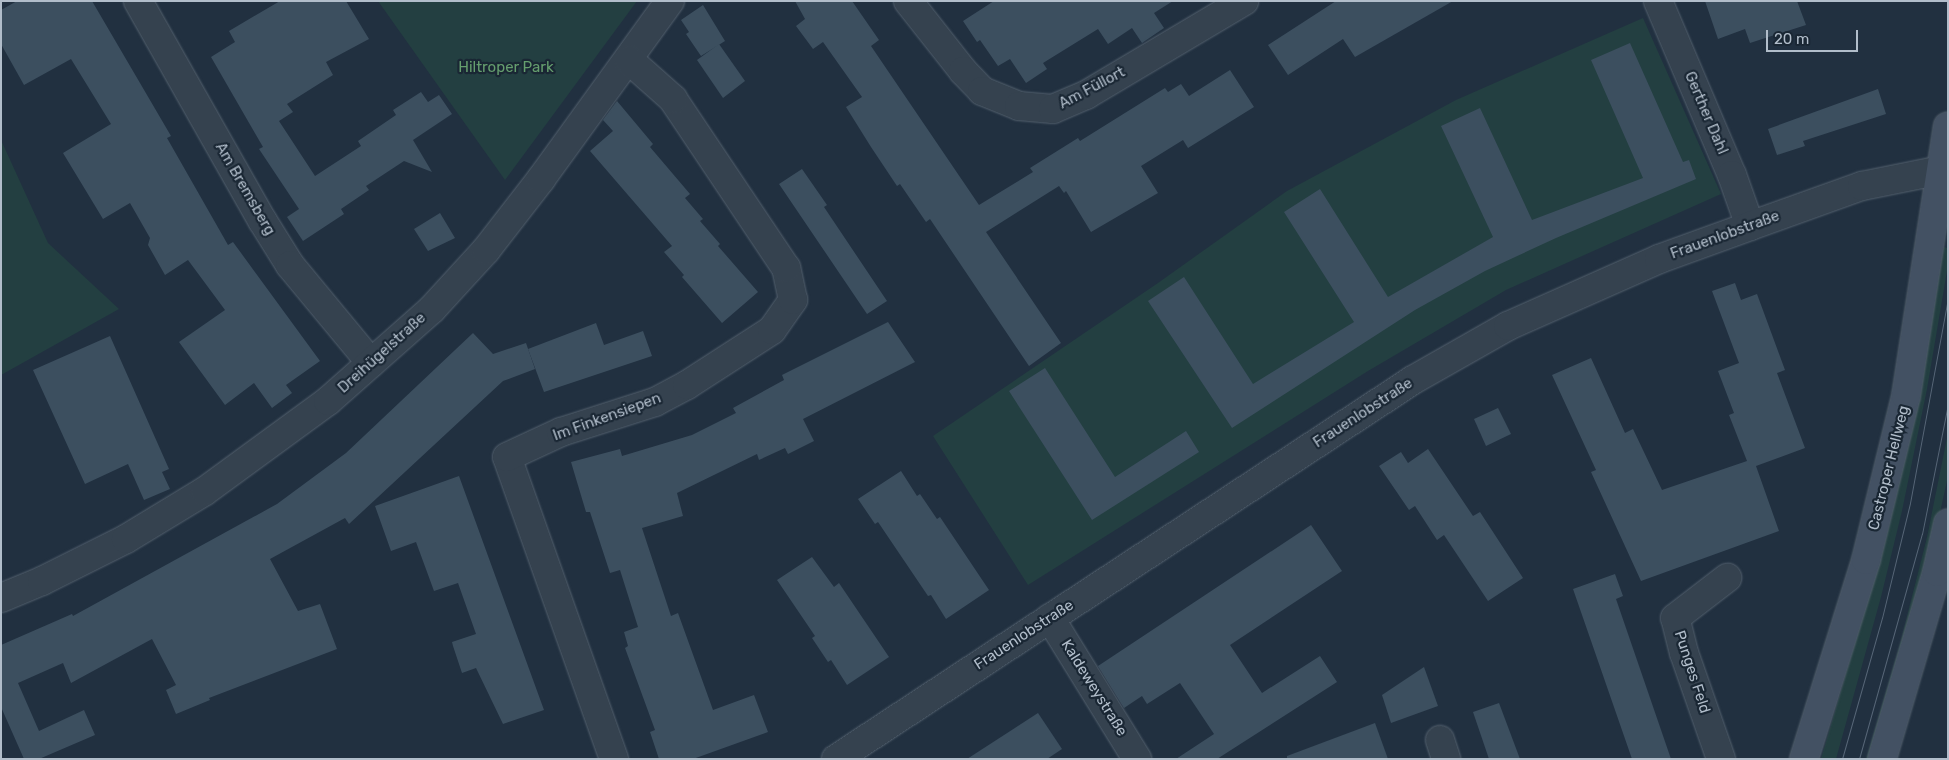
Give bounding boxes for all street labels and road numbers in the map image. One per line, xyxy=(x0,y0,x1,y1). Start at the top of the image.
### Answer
street label: Am Füllort xyxy=(1056,63,1128,113)
street label: Gerther Dahl xyxy=(1680,69,1732,157)
street label: Am Bremsberg xyxy=(211,140,279,238)
street label: Frauenlobstraße xyxy=(1668,207,1782,263)
street label: Dreihügelstraße xyxy=(334,309,430,397)
street label: Frauenlobstraße xyxy=(1310,374,1416,452)
street label: Im Finkensiepen xyxy=(551,389,663,445)
street label: Castroper Hellweg xyxy=(1865,404,1913,532)
street label: Frauenlobstraße xyxy=(971,596,1077,674)
street label: Punges Feld xyxy=(1670,628,1714,716)
street label: Kaldeweystraße xyxy=(1057,636,1131,740)

